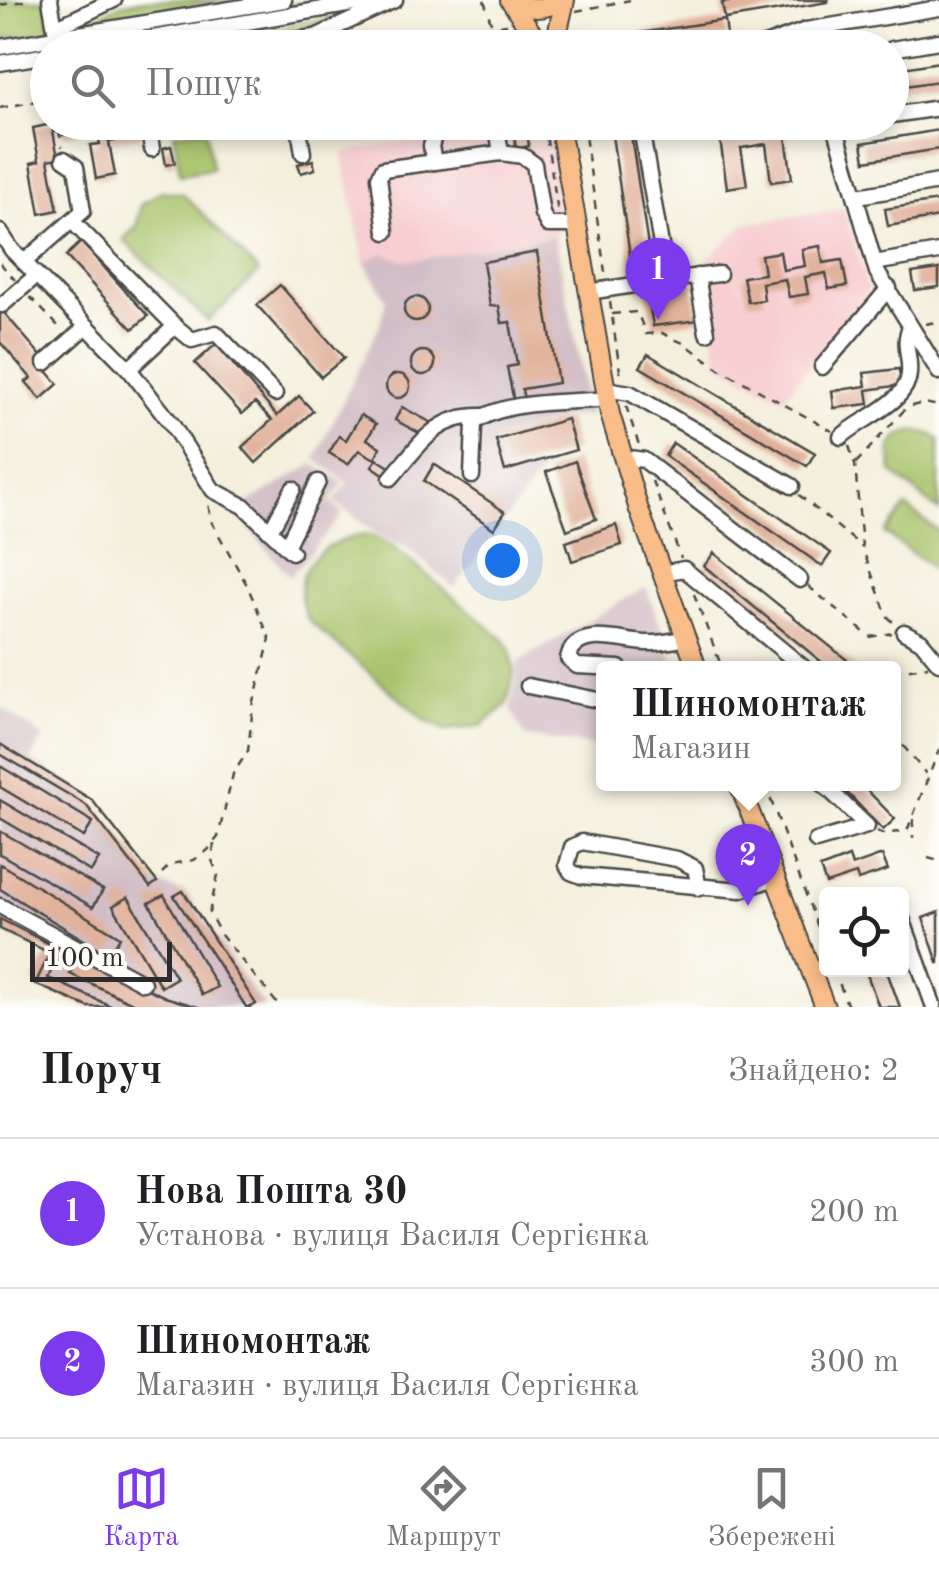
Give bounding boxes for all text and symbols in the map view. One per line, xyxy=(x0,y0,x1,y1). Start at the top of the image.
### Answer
search box xyxy=(30,30,909,140)
icon: search xyxy=(65,58,120,113)
text: Пошук xyxy=(145,66,262,104)
pin: 1 xyxy=(626,238,690,320)
your location xyxy=(477,535,528,586)
popup xyxy=(596,661,901,791)
text: Шиномонтаж xyxy=(631,687,866,725)
text: Магазин xyxy=(631,734,751,766)
pin: 2 xyxy=(716,824,780,906)
map controls xyxy=(819,887,909,977)
button: locate xyxy=(819,887,909,977)
scale bar xyxy=(30,937,172,981)
text: 100 m xyxy=(45,945,124,973)
text: Поруч xyxy=(40,1051,162,1093)
text: Знайдено: 2 xyxy=(728,1056,899,1088)
text: Нова Пошта 30 xyxy=(135,1174,407,1212)
text: 1 xyxy=(63,1197,82,1229)
text: 200 m xyxy=(809,1197,899,1229)
text: Установа · вулиця Василя Сергієнка xyxy=(135,1221,649,1253)
text: Шиномонтаж xyxy=(135,1324,371,1362)
text: 2 xyxy=(63,1347,82,1379)
text: 300 m xyxy=(809,1347,899,1379)
text: Магазин · вулиця Василя Сергієнка xyxy=(135,1371,639,1403)
tab: Карта xyxy=(103,1461,179,1556)
tab: Маршрут xyxy=(386,1461,501,1556)
tab: Збережені xyxy=(708,1461,836,1556)

